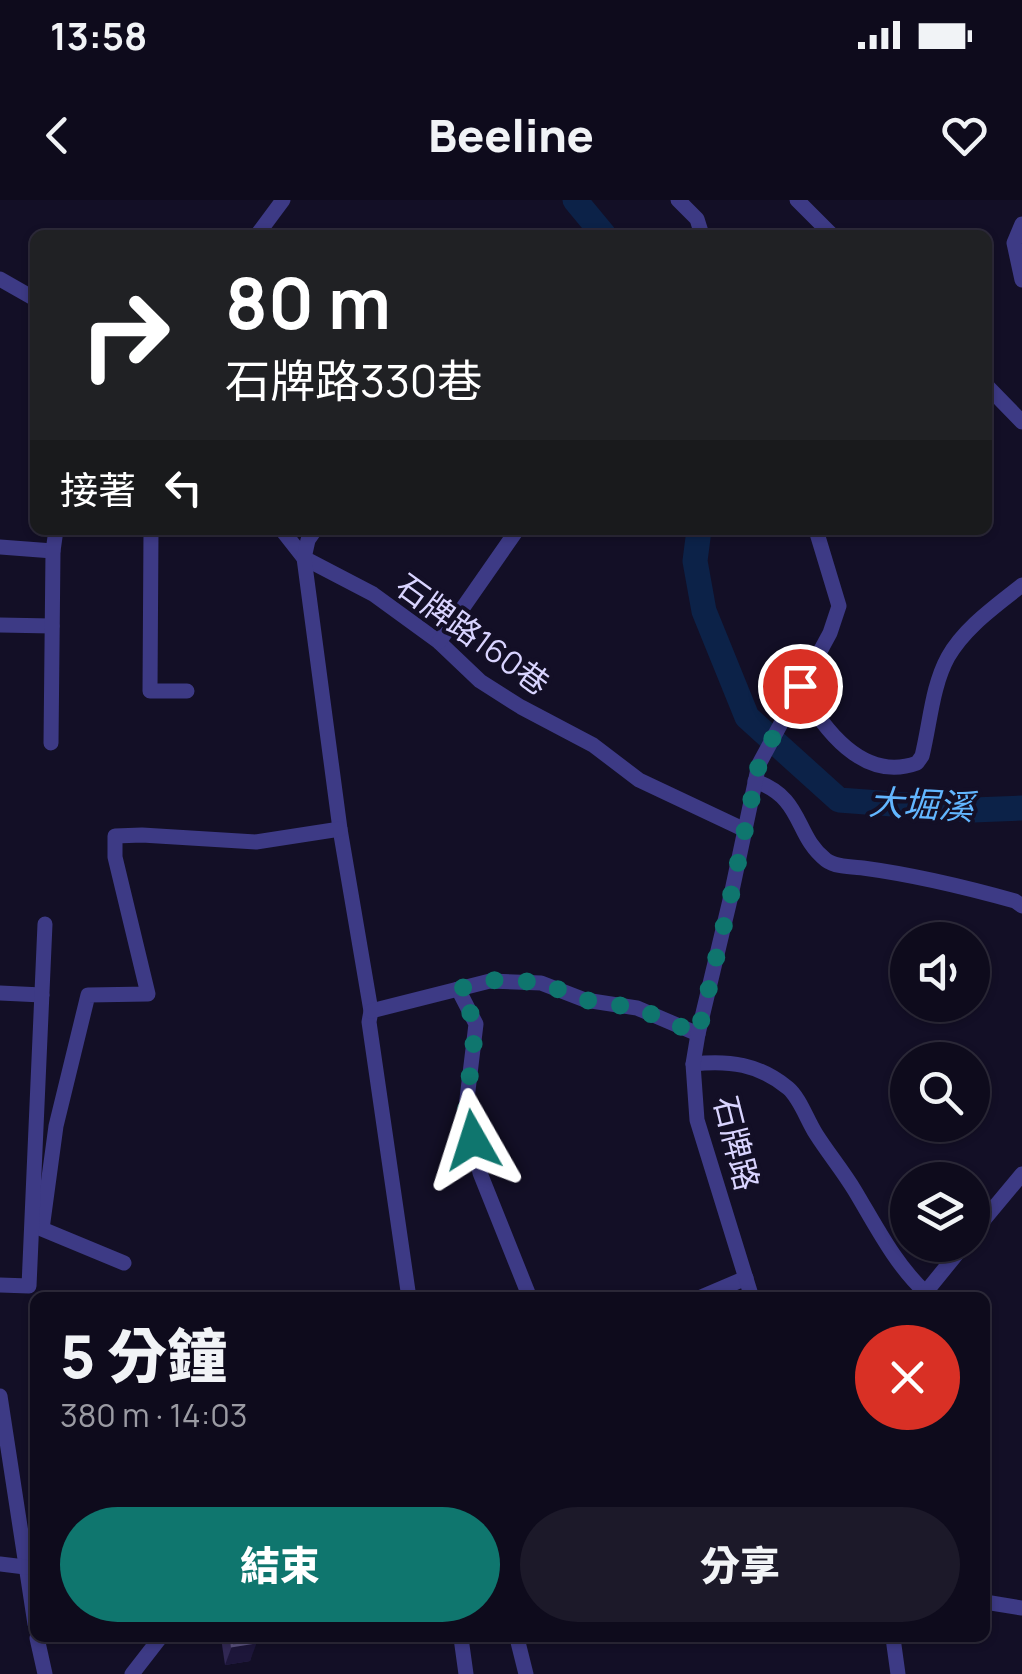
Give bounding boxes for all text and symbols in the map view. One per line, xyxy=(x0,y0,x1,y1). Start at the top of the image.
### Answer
text: 13:58 xyxy=(50,9,147,61)
text: Beeline xyxy=(428,104,594,166)
icon: back xyxy=(30,108,85,163)
icon: heart xyxy=(937,108,992,163)
text: 80 m xyxy=(225,254,391,350)
icon: right xyxy=(60,270,190,400)
text: 石牌路330巷 xyxy=(225,349,482,411)
icon: left xyxy=(156,460,211,515)
text: 接著 xyxy=(60,463,136,515)
street label: 石牌路160巷 xyxy=(387,563,559,705)
pin xyxy=(758,644,843,729)
icon: arrive xyxy=(773,659,828,714)
water label: 大堀溪 xyxy=(867,777,980,831)
map controls xyxy=(890,922,990,1262)
button: sound xyxy=(890,922,990,1022)
button: search xyxy=(890,1042,990,1142)
position arrow xyxy=(421,1088,525,1192)
street label: 石牌路 xyxy=(704,1091,770,1195)
button: layers xyxy=(890,1162,990,1262)
text: 5 分鐘 xyxy=(60,1314,227,1396)
button: close xyxy=(855,1325,960,1430)
text: 380 m · 14:03 xyxy=(60,1393,248,1437)
button: 結束 xyxy=(60,1507,500,1622)
button: 分享 xyxy=(520,1507,960,1622)

